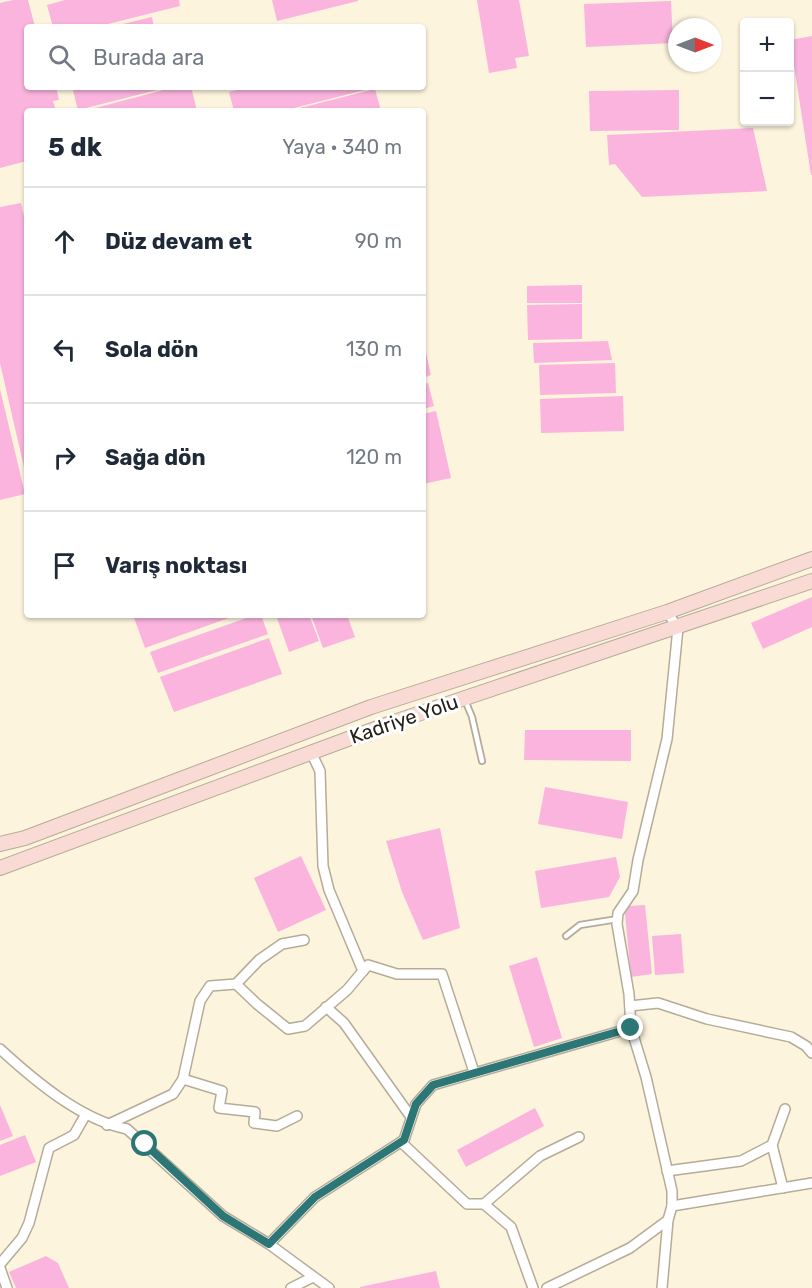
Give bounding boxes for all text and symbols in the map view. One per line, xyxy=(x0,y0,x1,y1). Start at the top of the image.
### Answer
north arrow xyxy=(668,18,722,72)
map controls xyxy=(740,18,794,126)
button: + xyxy=(740,18,794,72)
search box xyxy=(24,24,426,90)
icon: search xyxy=(45,41,78,74)
text: Burada ara xyxy=(93,44,204,71)
button: − xyxy=(740,72,794,126)
text: 5 dk xyxy=(48,132,102,163)
text: Yaya · 340 m xyxy=(282,135,402,159)
icon: ahead xyxy=(48,225,81,258)
text: Düz devam et xyxy=(105,228,252,255)
text: 90 m xyxy=(355,229,402,253)
icon: left xyxy=(48,333,81,366)
text: Sola dön xyxy=(105,336,198,363)
text: 130 m xyxy=(346,337,402,361)
icon: right xyxy=(48,441,81,474)
text: Sağa dön xyxy=(105,444,206,471)
text: 120 m xyxy=(346,445,402,469)
icon: arrive xyxy=(48,549,81,582)
text: Varış noktası xyxy=(105,552,247,579)
street label: Kadriye Yolu xyxy=(347,689,461,749)
route end xyxy=(617,1014,643,1040)
route start xyxy=(131,1130,157,1156)

